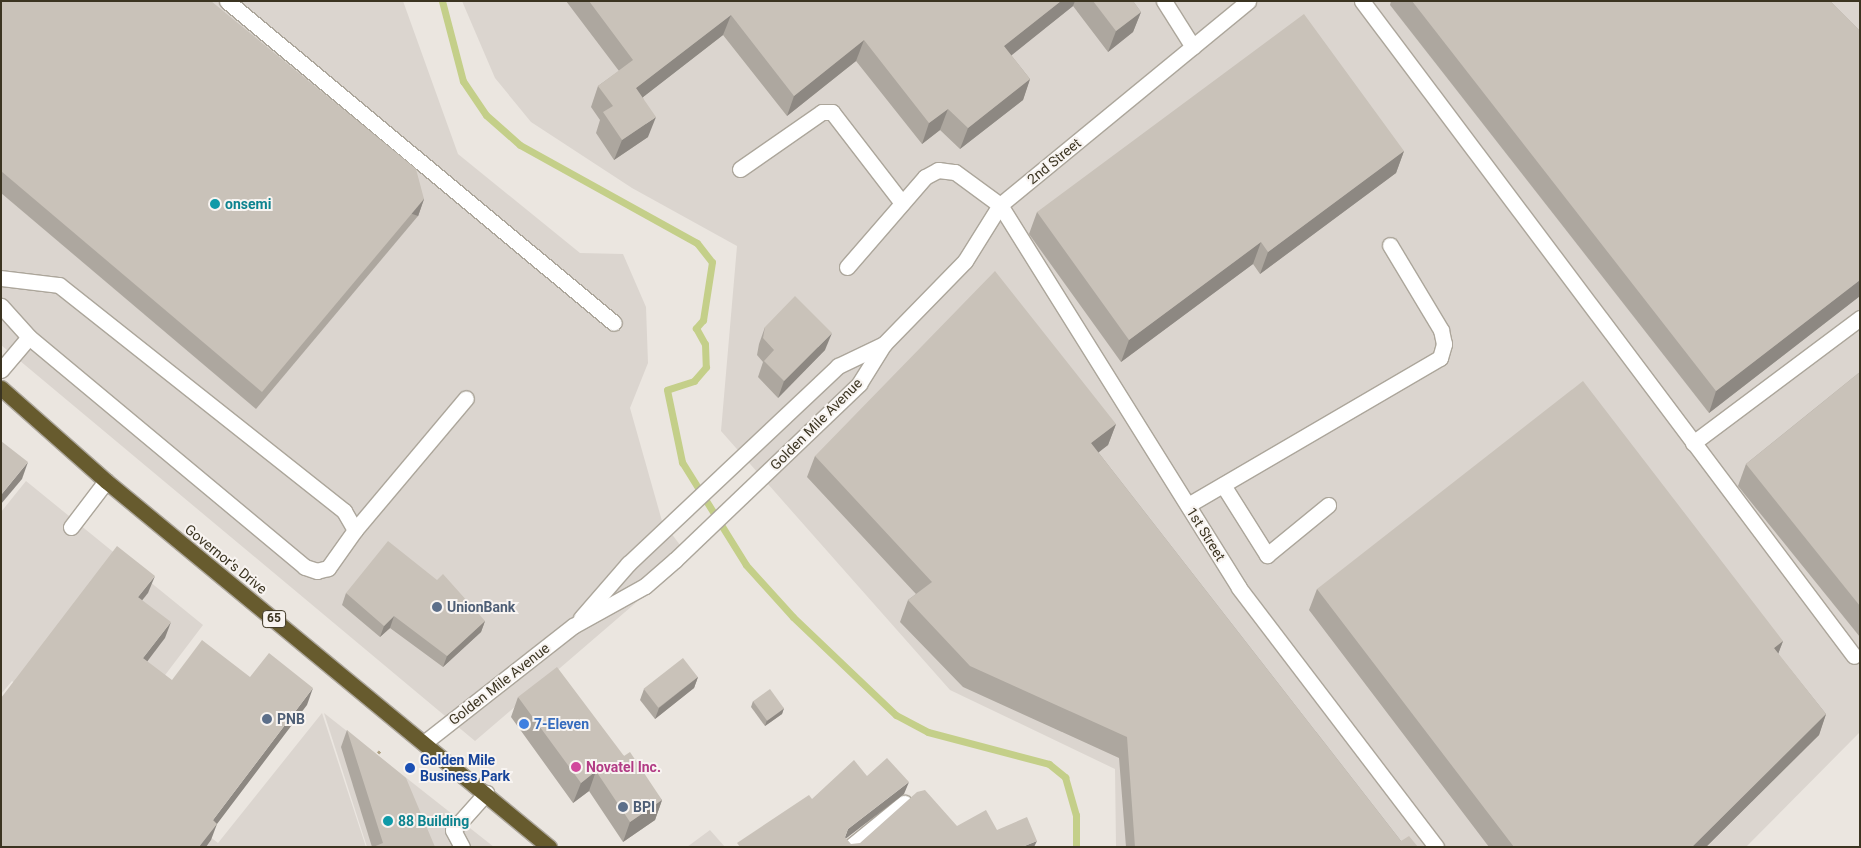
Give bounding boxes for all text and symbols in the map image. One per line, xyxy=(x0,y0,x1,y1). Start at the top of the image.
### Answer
street label: 2nd Street xyxy=(1024,134,1084,188)
place label: onsemi xyxy=(225,196,271,212)
marker: onsemi xyxy=(209,198,221,210)
street label: Golden Mile Avenue xyxy=(767,375,865,473)
street label: 1st Street xyxy=(1183,504,1229,564)
street label: Governor's Drive xyxy=(182,521,270,597)
place label: UnionBank xyxy=(447,599,515,615)
marker: UnionBank xyxy=(431,601,443,613)
road number: 65 xyxy=(262,610,286,628)
street label: Golden Mile Avenue xyxy=(445,639,553,729)
place label: PNB xyxy=(277,711,305,727)
marker: PNB xyxy=(261,713,273,725)
place label: 7-Eleven xyxy=(534,716,589,732)
marker: 7-Eleven xyxy=(518,718,530,730)
place label: Golden Mile Business Park xyxy=(420,752,510,784)
place label: Novatel Inc. xyxy=(586,759,661,775)
marker: Novatel Inc. xyxy=(570,761,582,773)
marker: Golden Mile Business Park xyxy=(404,762,416,774)
place label: BPI xyxy=(633,799,655,815)
marker: BPI xyxy=(617,801,629,813)
place label: 88 Building xyxy=(398,813,469,829)
marker: 88 Building xyxy=(382,815,394,827)

